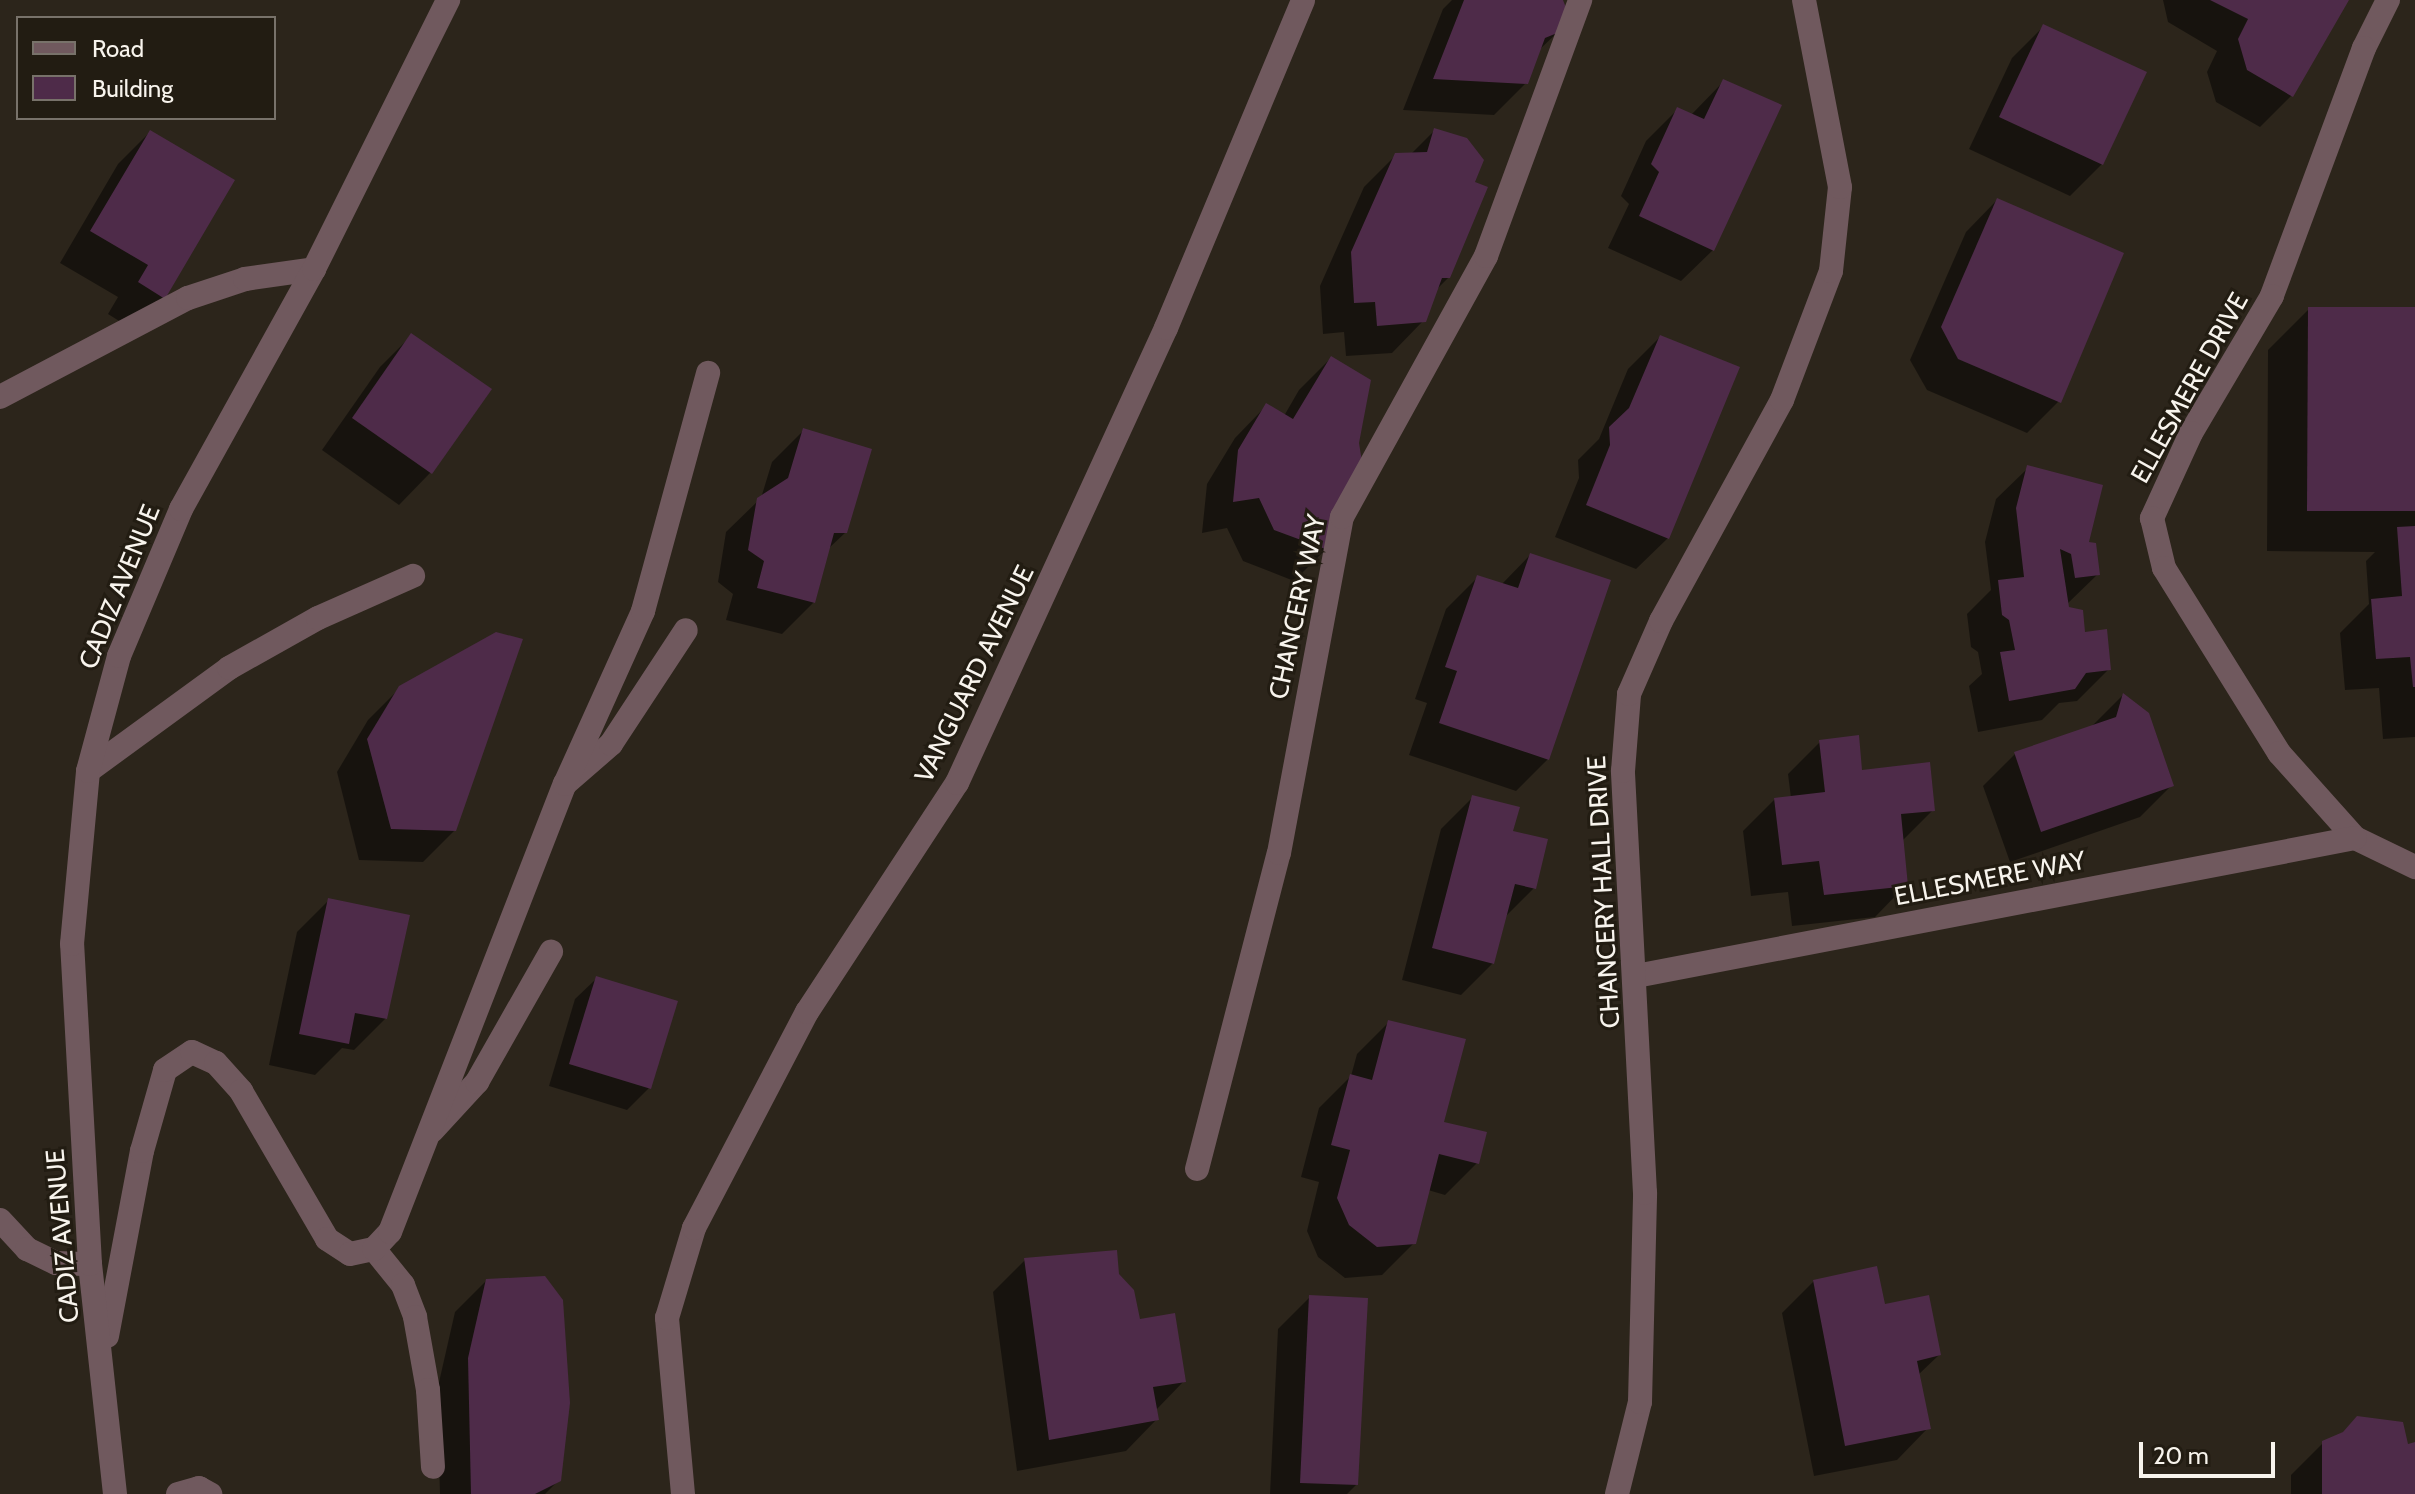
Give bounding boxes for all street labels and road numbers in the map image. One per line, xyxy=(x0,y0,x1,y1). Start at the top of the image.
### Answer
street label: ELLESMERE DRIVE xyxy=(2125,287,2255,489)
street label: CADIZ AVENUE xyxy=(73,500,167,674)
street label: CHANCERY WAY xyxy=(1263,512,1333,702)
street label: VANGUARD AVENUE xyxy=(909,560,1041,788)
street label: CHANCERY HALL DRIVE xyxy=(1581,755,1627,1029)
street label: ELLESMERE WAY xyxy=(1892,845,2088,913)
street label: CADIZ AVENUE xyxy=(40,1148,86,1324)

